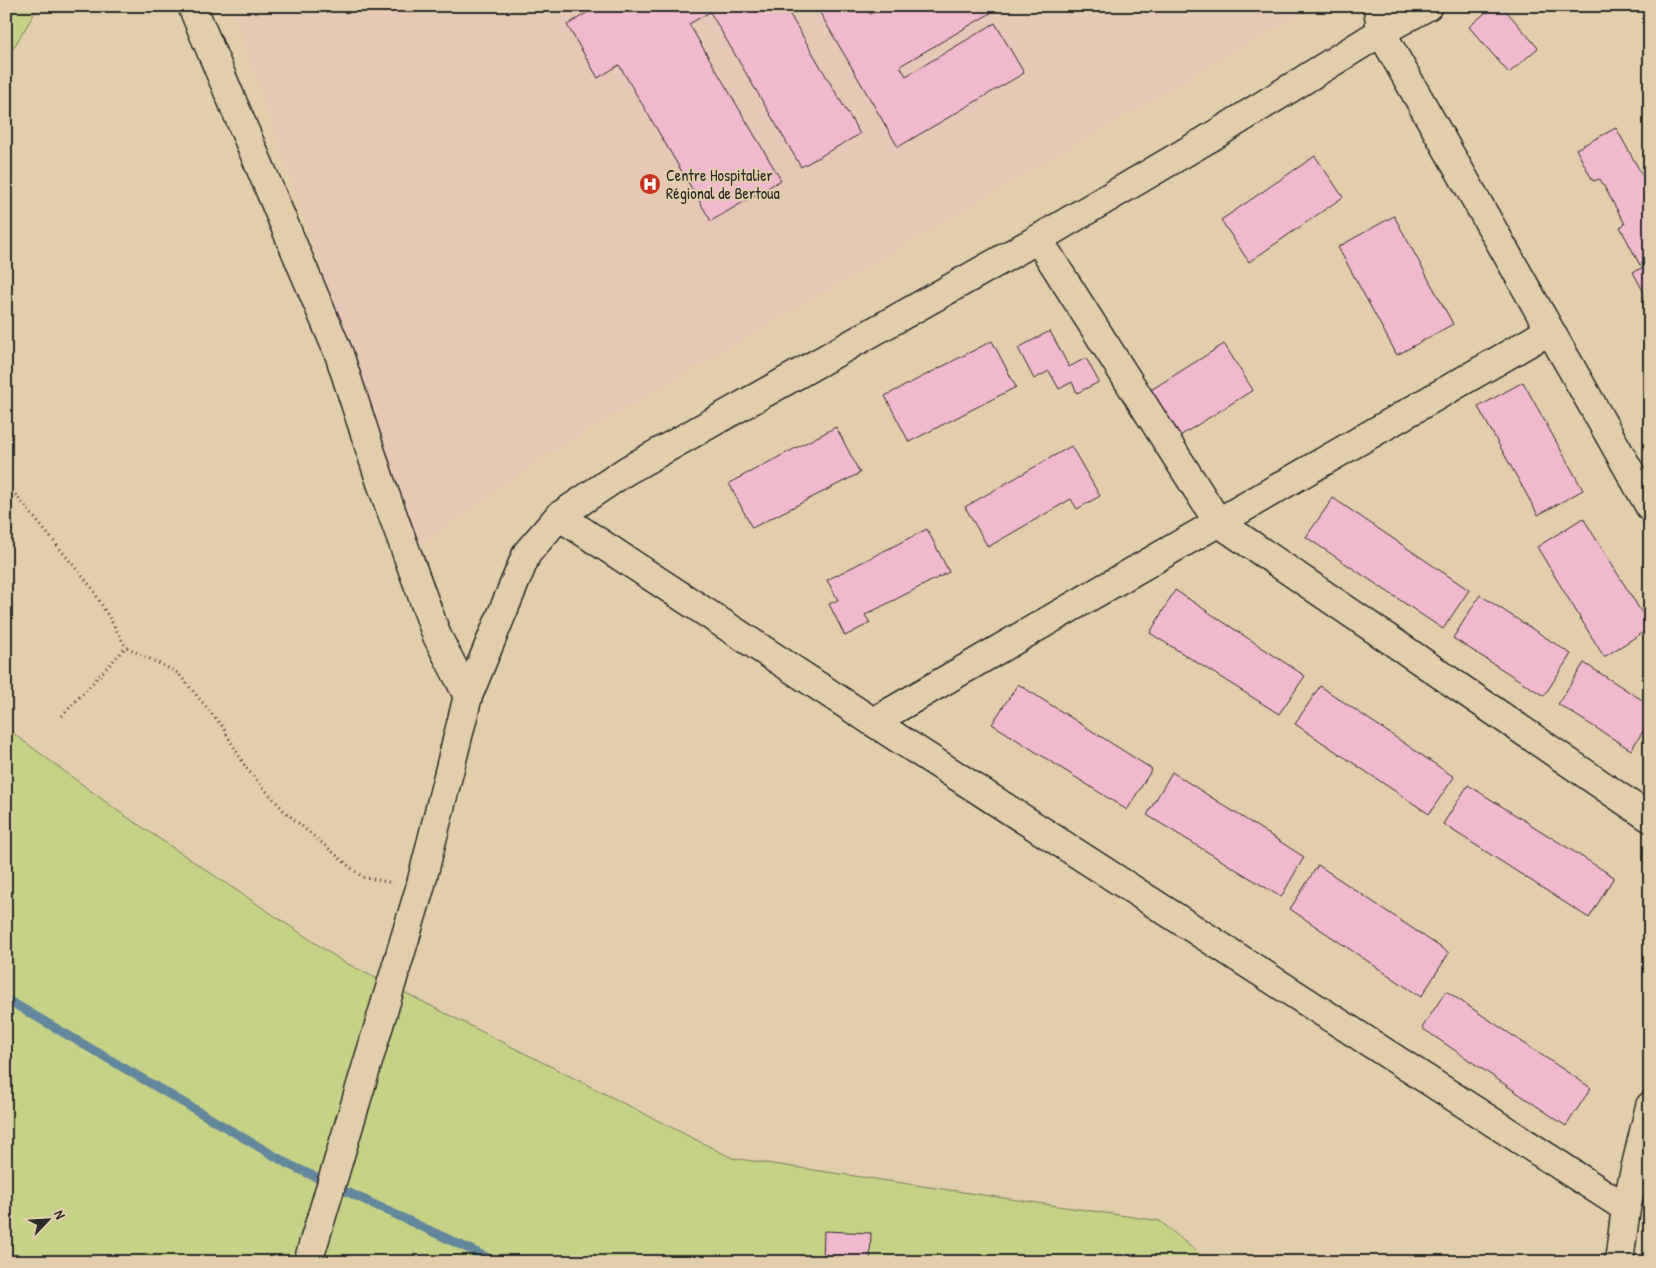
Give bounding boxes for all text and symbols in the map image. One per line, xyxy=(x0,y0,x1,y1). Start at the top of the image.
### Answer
place label: Centre Hospitalier Régional de Bertoua xyxy=(666,164,780,204)
hospital icon: Centre Hospitalier Régional de Bertoua xyxy=(638,172,662,196)
north arrow xyxy=(22,1196,72,1246)
text: N xyxy=(50,1207,71,1222)

